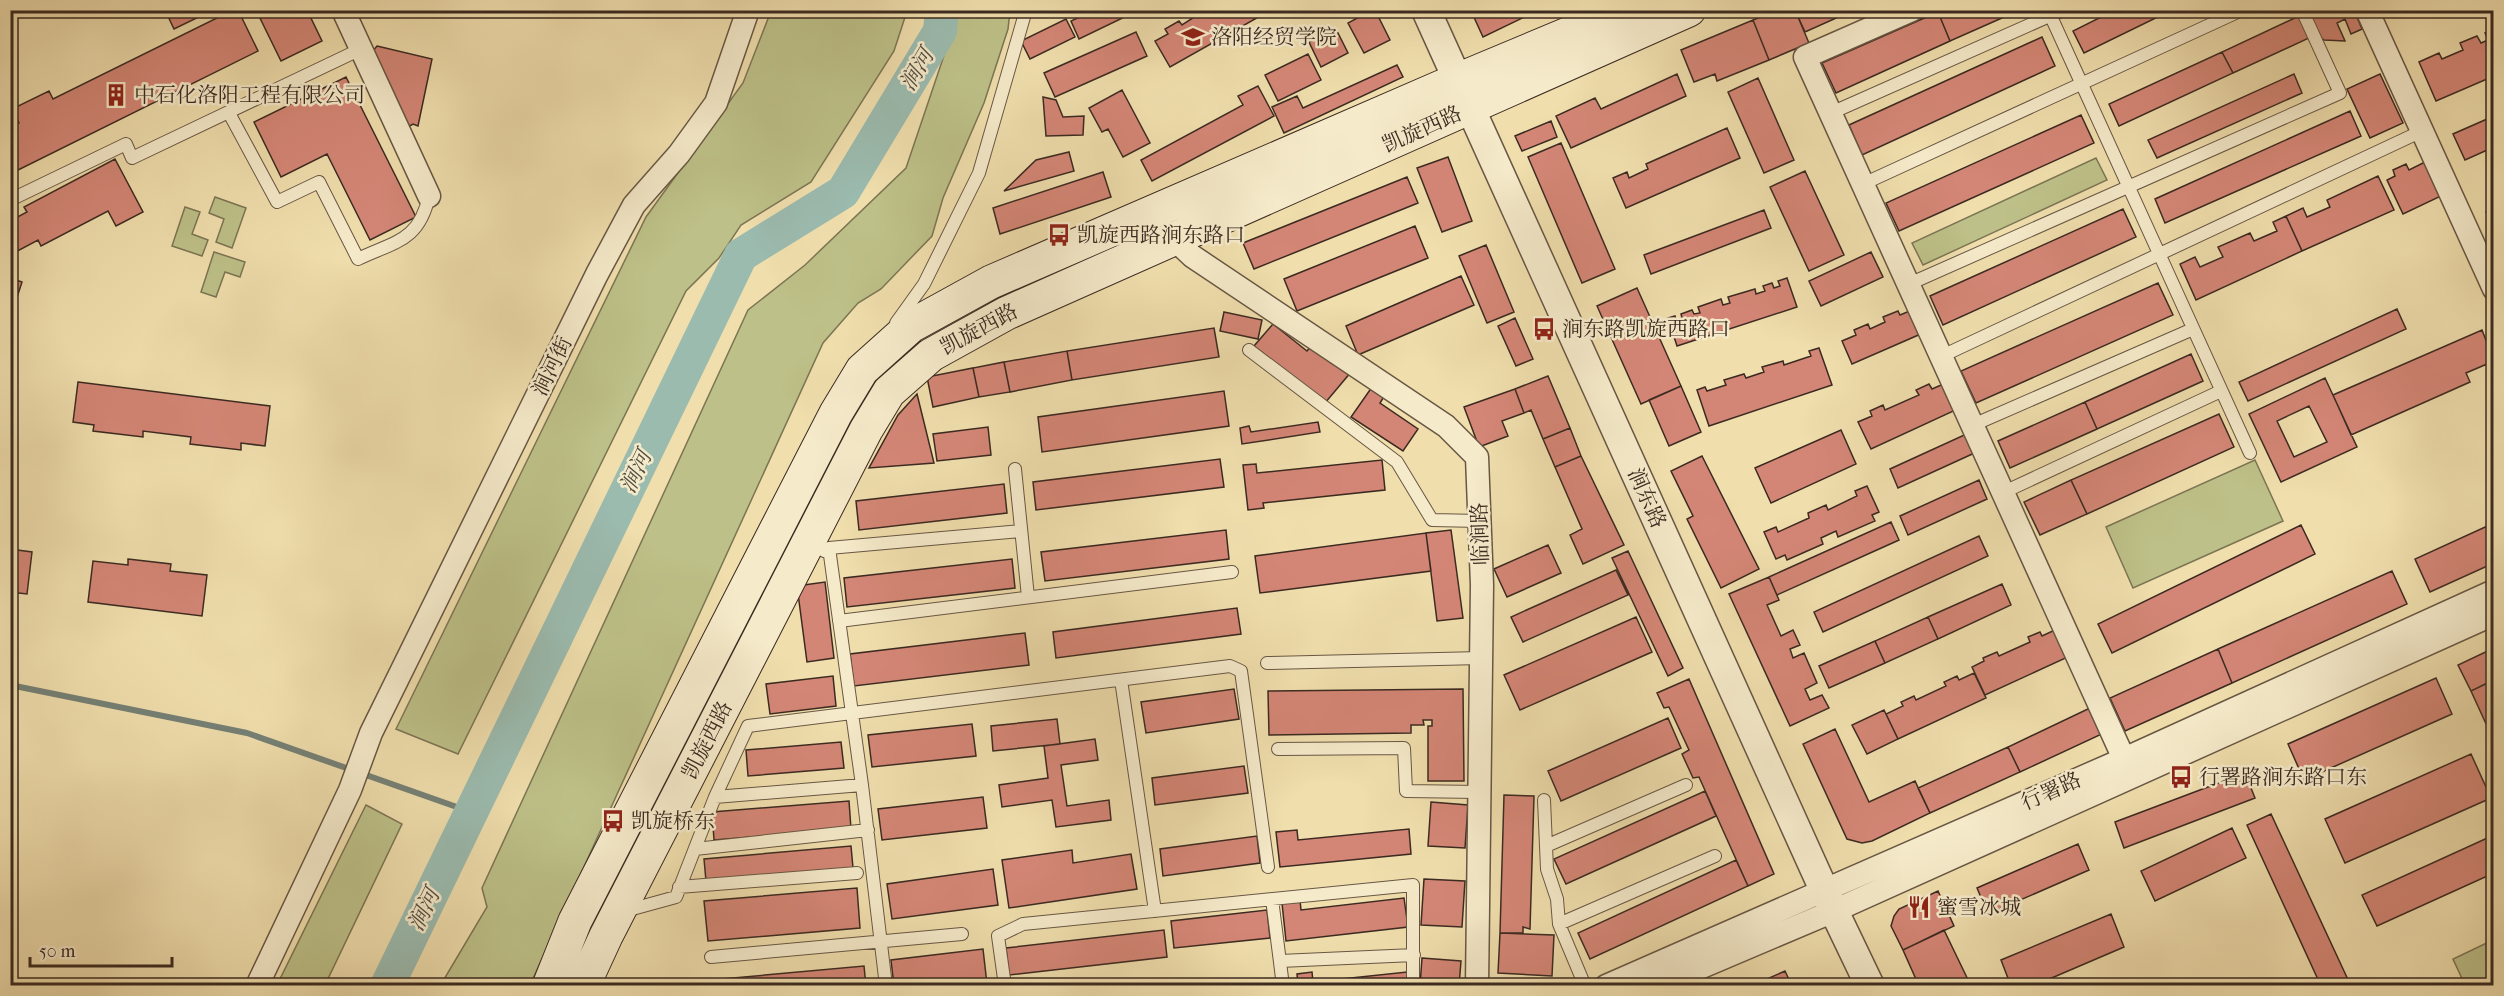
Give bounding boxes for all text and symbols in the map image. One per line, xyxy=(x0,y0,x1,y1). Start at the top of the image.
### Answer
school or university icon: 洛阳经贸学院 xyxy=(1180,24,1206,50)
place label: 洛阳经贸学院 xyxy=(1211,25,1337,49)
water label: 涧河 xyxy=(895,41,942,96)
building icon: 中石化洛阳工程有限公司 xyxy=(103,82,129,108)
place label: 中石化洛阳工程有限公司 xyxy=(134,83,365,107)
street label: 凯旋西路 xyxy=(1379,101,1465,157)
bus stop icon: 凯旋西路涧东路口 xyxy=(1046,222,1072,248)
place label: 凯旋西路涧东路口 xyxy=(1077,223,1245,247)
street label: 凯旋西路 xyxy=(936,299,1022,359)
bus stop icon: 涧东路凯旋西路口 xyxy=(1531,316,1557,342)
place label: 涧东路凯旋西路口 xyxy=(1562,317,1730,341)
street label: 涧河街 xyxy=(527,332,577,400)
water label: 涧河 xyxy=(615,443,659,497)
street label: 涧东路 xyxy=(1623,464,1671,532)
street label: 临涧路 xyxy=(1467,502,1493,566)
street label: 凯旋西路 xyxy=(677,697,737,783)
bus stop icon: 行署路涧东路口东 xyxy=(2168,764,2194,790)
place label: 行署路涧东路口东 xyxy=(2199,765,2367,789)
street label: 行署路 xyxy=(2017,767,2085,815)
bus stop icon: 凯旋桥东 xyxy=(600,808,626,834)
place label: 凯旋桥东 xyxy=(631,809,715,833)
water label: 涧河 xyxy=(403,881,447,935)
restaurant icon: 蜜雪冰城 xyxy=(1906,894,1932,920)
place label: 蜜雪冰城 xyxy=(1937,895,2021,919)
scale bar xyxy=(30,930,172,968)
text: 50 m xyxy=(39,941,76,962)

